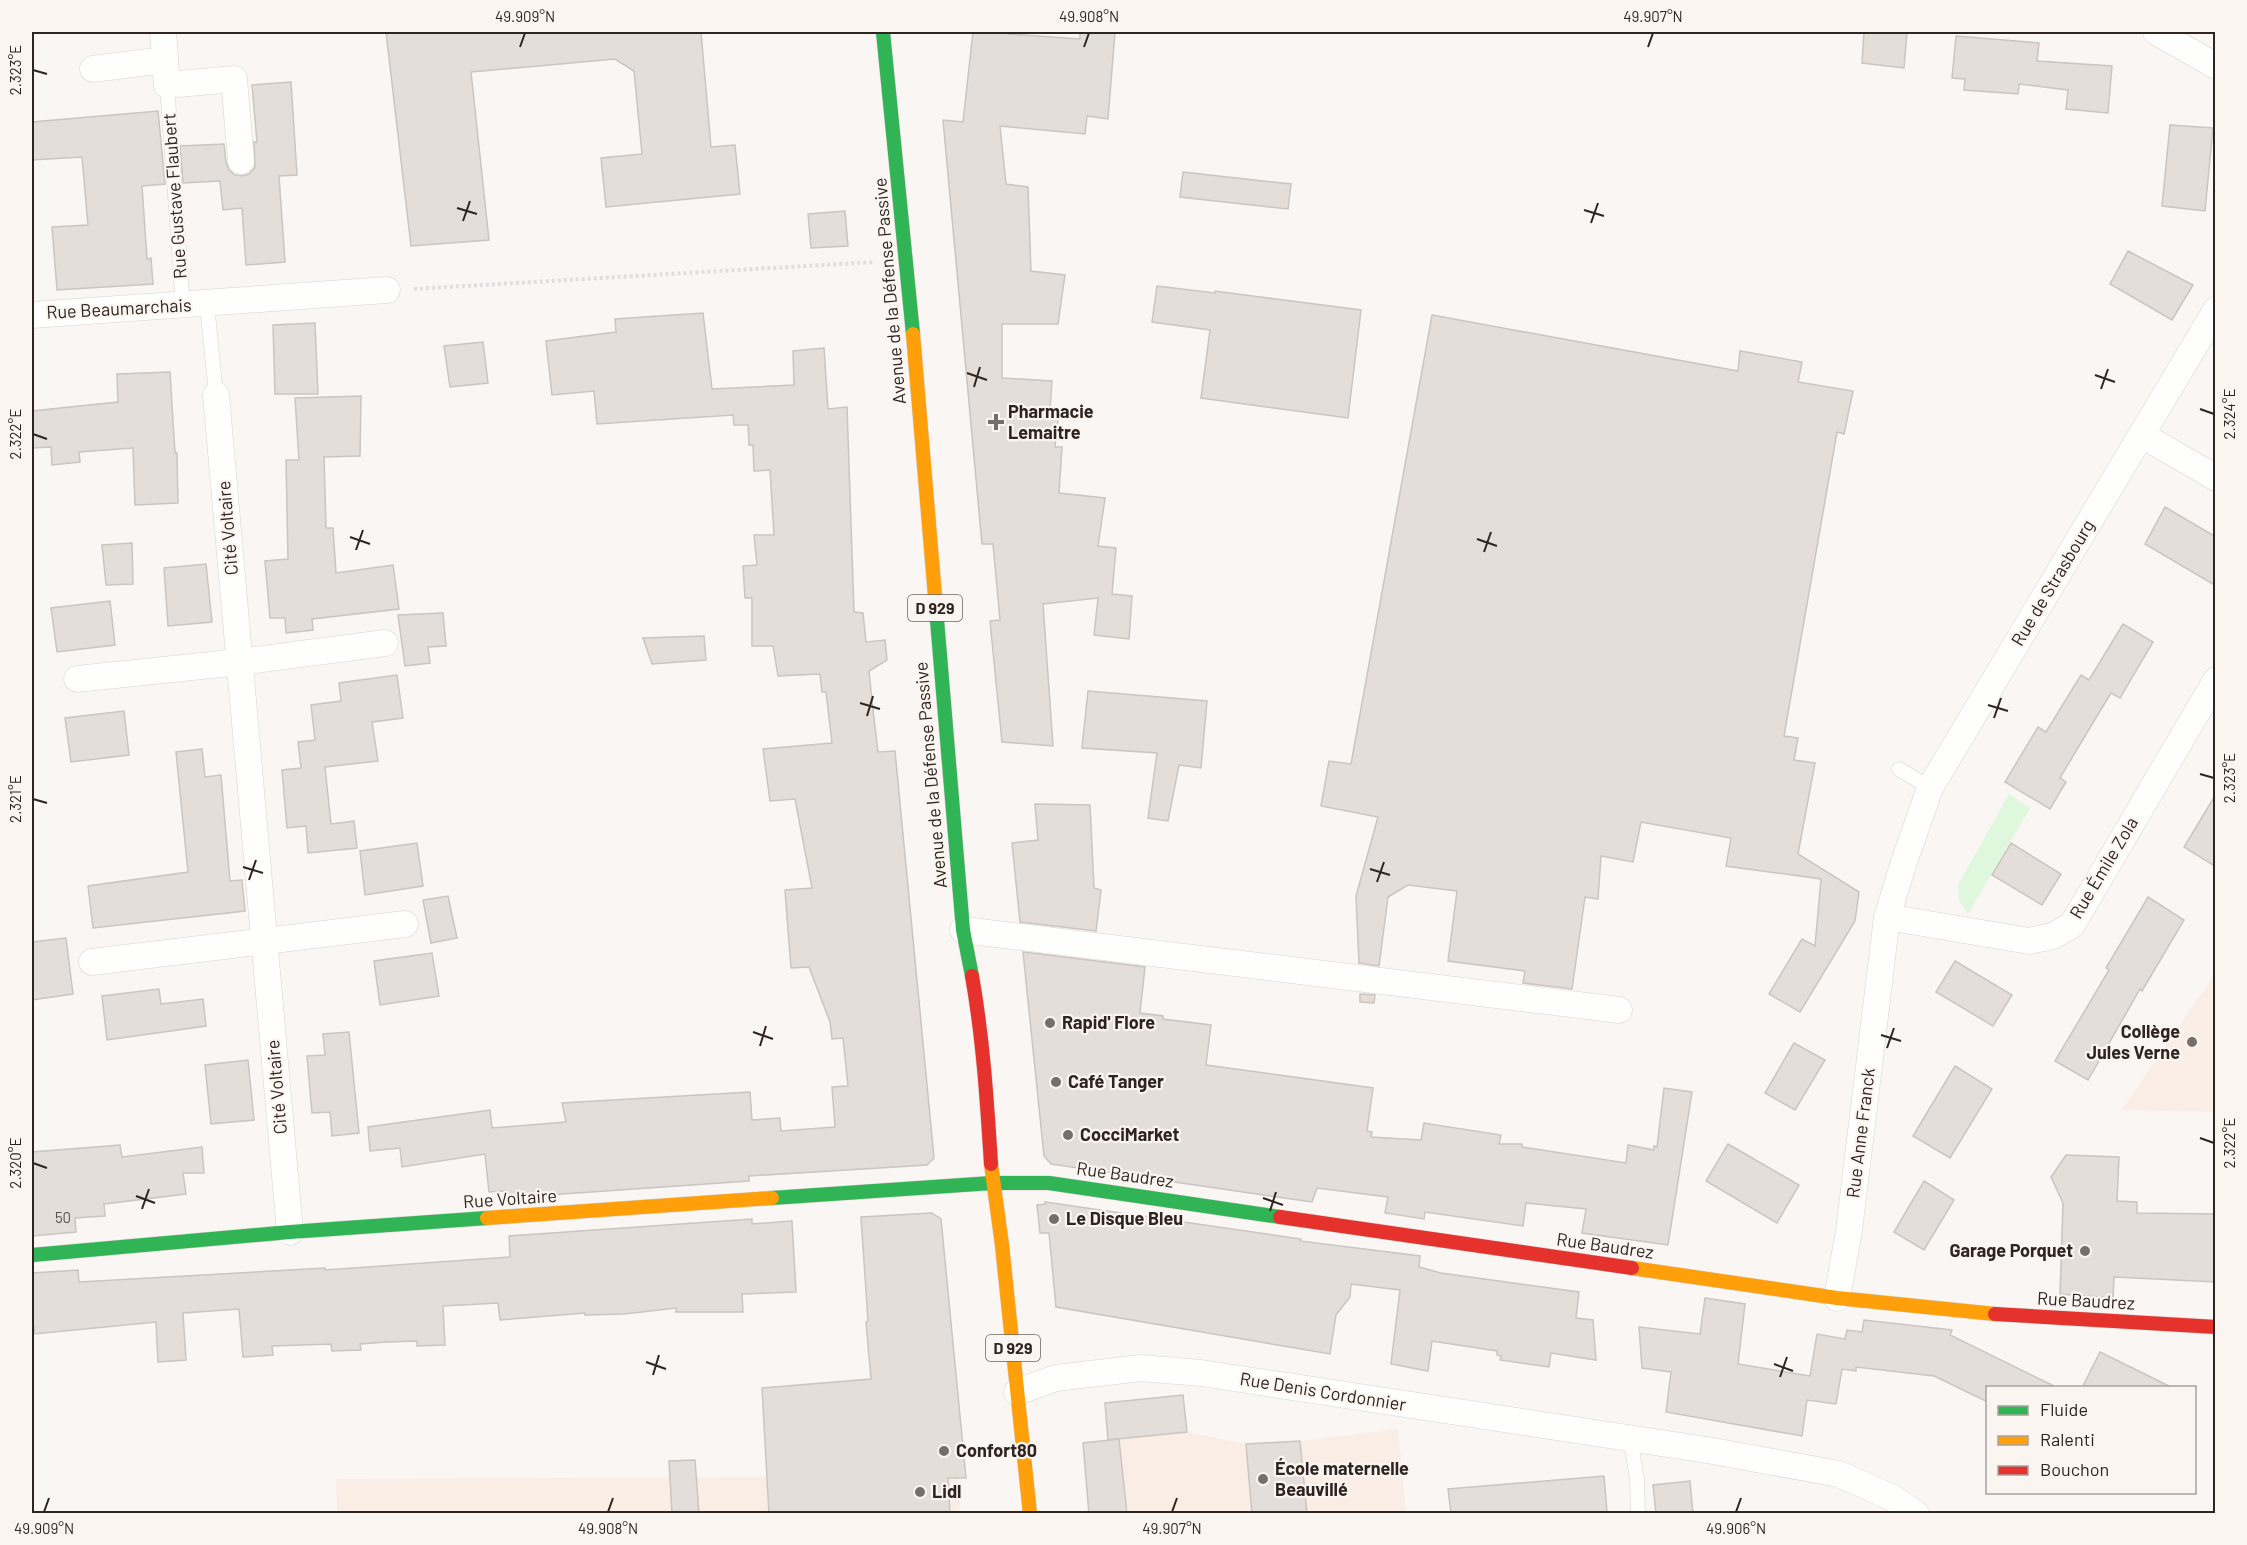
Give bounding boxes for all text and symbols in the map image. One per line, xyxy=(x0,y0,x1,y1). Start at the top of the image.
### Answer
text: 49.909°N xyxy=(495,7,555,25)
text: 49.908°N xyxy=(1059,7,1119,25)
text: 49.907°N xyxy=(1623,7,1683,25)
text: 2.323°E xyxy=(6,45,24,95)
street label: Rue Gustave Flaubert xyxy=(157,112,191,280)
street label: Avenue de la Défense Passive xyxy=(868,177,910,405)
street label: Rue Beaumarchais xyxy=(46,293,192,323)
text: 2.324°E xyxy=(2220,388,2238,440)
place label: Pharmacie Lemaitre xyxy=(1008,400,1094,443)
text: 2.322°E xyxy=(6,409,24,459)
marker: Pharmacie Lemaitre xyxy=(989,415,1003,429)
street label: Cité Voltaire xyxy=(212,480,242,576)
street label: Rue de Strasbourg xyxy=(2006,515,2099,650)
road number: D 929 xyxy=(908,595,962,621)
street label: Avenue de la Défense Passive xyxy=(909,661,951,889)
text: 2.323°E xyxy=(2220,753,2238,803)
text: 2.321°E xyxy=(6,775,24,823)
street label: Rue Émile Zola xyxy=(2064,813,2142,922)
place label: Rapid' Flore xyxy=(1062,1011,1155,1033)
marker: Rapid' Flore xyxy=(1043,1016,1057,1030)
place label: Collège Jules Verne xyxy=(2087,1020,2180,1063)
marker: Collège Jules Verne xyxy=(2185,1035,2199,1049)
street label: Cité Voltaire xyxy=(261,1039,291,1135)
street label: Rue Anne Franck xyxy=(1841,1067,1879,1199)
place label: Café Tanger xyxy=(1068,1070,1164,1092)
marker: Café Tanger xyxy=(1049,1075,1063,1089)
text: 2.322°E xyxy=(2220,1118,2238,1168)
place label: CocciMarket xyxy=(1080,1123,1179,1145)
marker: CocciMarket xyxy=(1061,1128,1075,1142)
text: 2.320°E xyxy=(6,1137,24,1189)
street label: Rue Baudrez xyxy=(1075,1156,1175,1192)
street label: Rue Voltaire xyxy=(462,1184,558,1212)
place label: Le Disque Bleu xyxy=(1066,1207,1183,1229)
house number: 50 xyxy=(55,1208,71,1226)
marker: Le Disque Bleu xyxy=(1047,1212,1061,1226)
street label: Rue Baudrez xyxy=(1555,1227,1655,1263)
place label: Garage Porquet xyxy=(1950,1239,2073,1261)
marker: Garage Porquet xyxy=(2078,1244,2092,1258)
street label: Rue Baudrez xyxy=(2037,1286,2135,1314)
road number: D 929 xyxy=(986,1335,1040,1361)
street label: Rue Denis Cordonnier xyxy=(1238,1367,1408,1415)
legend xyxy=(1986,1386,2196,1494)
text: Fluide xyxy=(2040,1398,2088,1420)
text: Ralenti xyxy=(2040,1428,2095,1450)
place label: Confort80 xyxy=(956,1439,1037,1461)
marker: Confort80 xyxy=(937,1444,951,1458)
place label: École maternelle Beauvillé xyxy=(1275,1457,1409,1500)
text: Bouchon xyxy=(2040,1458,2109,1480)
marker: École maternelle Beauvillé xyxy=(1256,1472,1270,1486)
place label: Lidl xyxy=(932,1480,961,1502)
marker: Lidl xyxy=(913,1485,927,1499)
text: 49.909°N xyxy=(14,1519,74,1537)
text: 49.908°N xyxy=(578,1519,638,1537)
text: 49.907°N xyxy=(1142,1519,1202,1537)
text: 49.906°N xyxy=(1706,1519,1766,1537)

